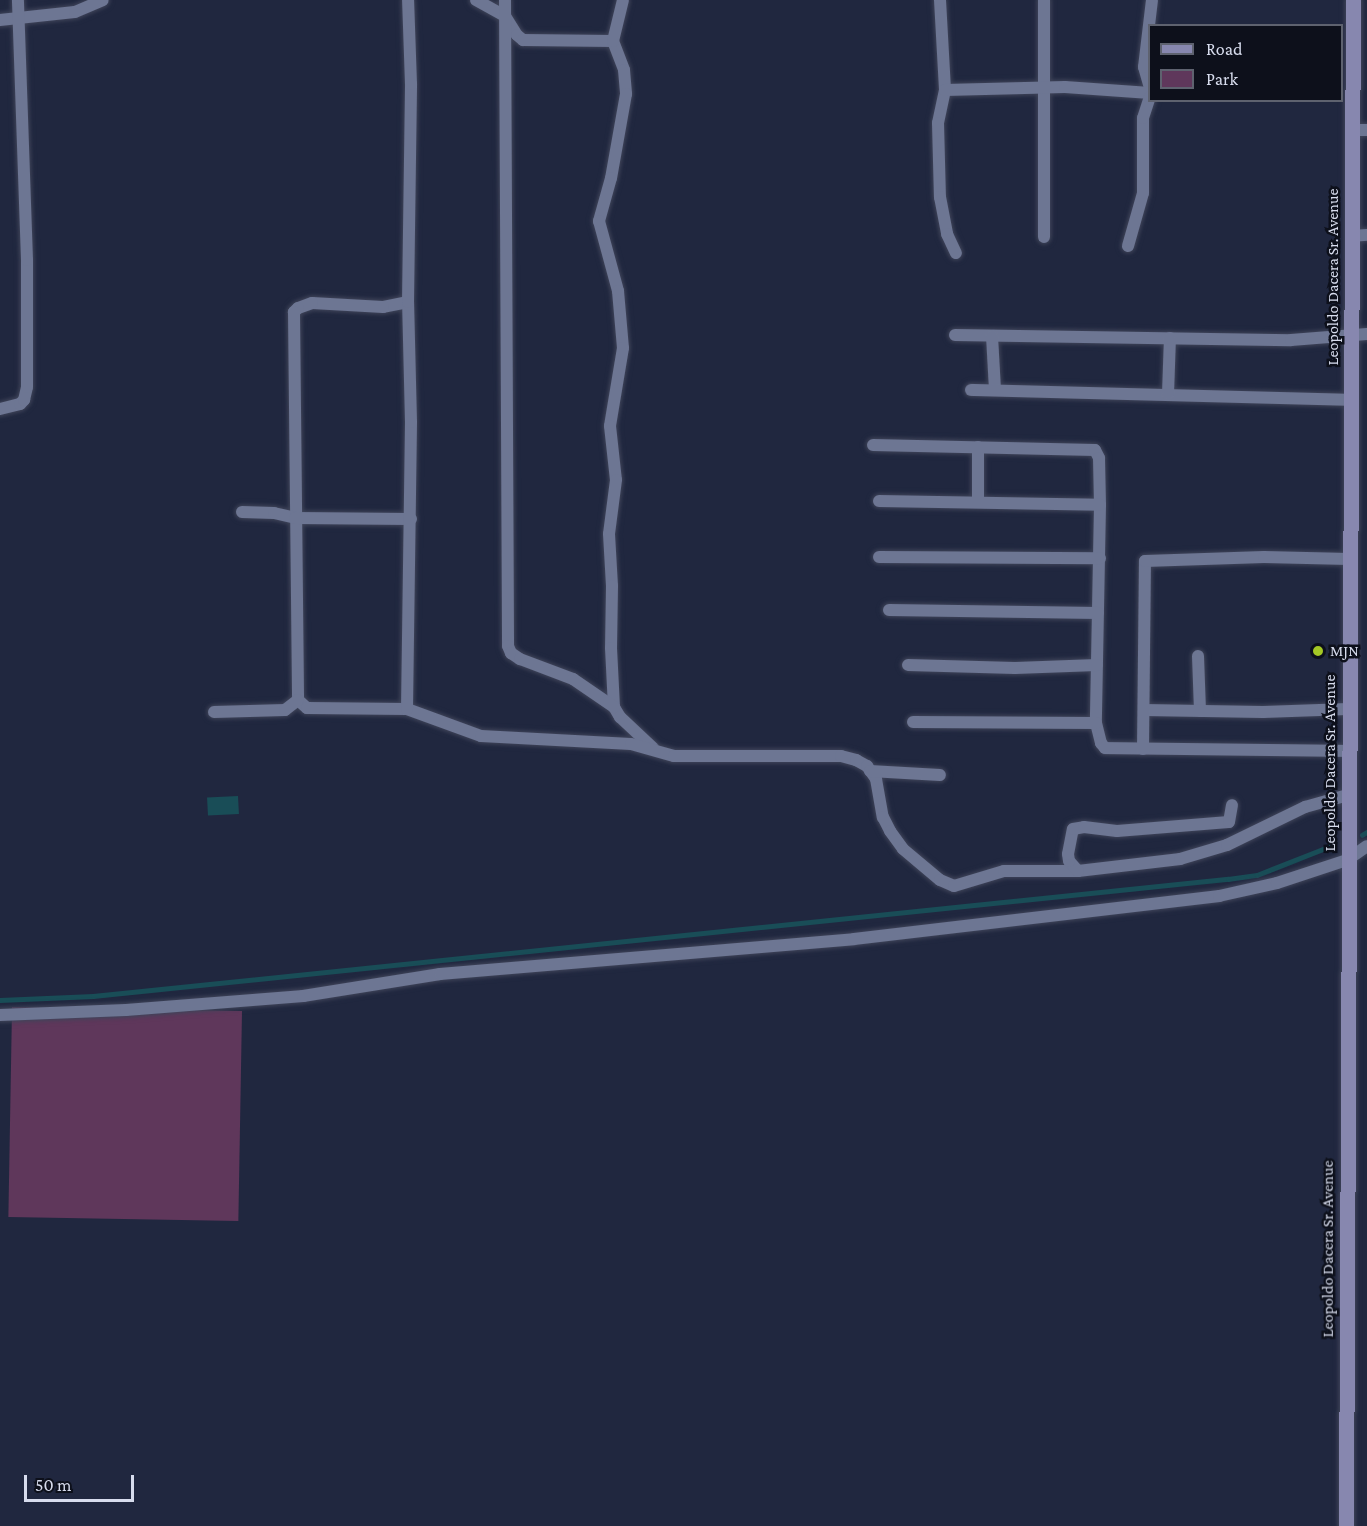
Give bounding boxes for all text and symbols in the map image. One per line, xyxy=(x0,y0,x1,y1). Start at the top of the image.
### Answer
legend xyxy=(1148,24,1343,102)
text: Road xyxy=(1206,39,1243,59)
text: Park xyxy=(1206,69,1238,89)
street label: Leopoldo Dacera Sr. Avenue xyxy=(1323,189,1343,365)
place label: MJN xyxy=(1330,641,1359,661)
marker: MJN xyxy=(1311,644,1325,658)
street label: Leopoldo Dacera Sr. Avenue xyxy=(1320,675,1340,851)
street label: Leopoldo Dacera Sr. Avenue xyxy=(1318,1161,1338,1337)
scale bar xyxy=(27,1463,136,1501)
text: 50 m xyxy=(35,1475,72,1495)

